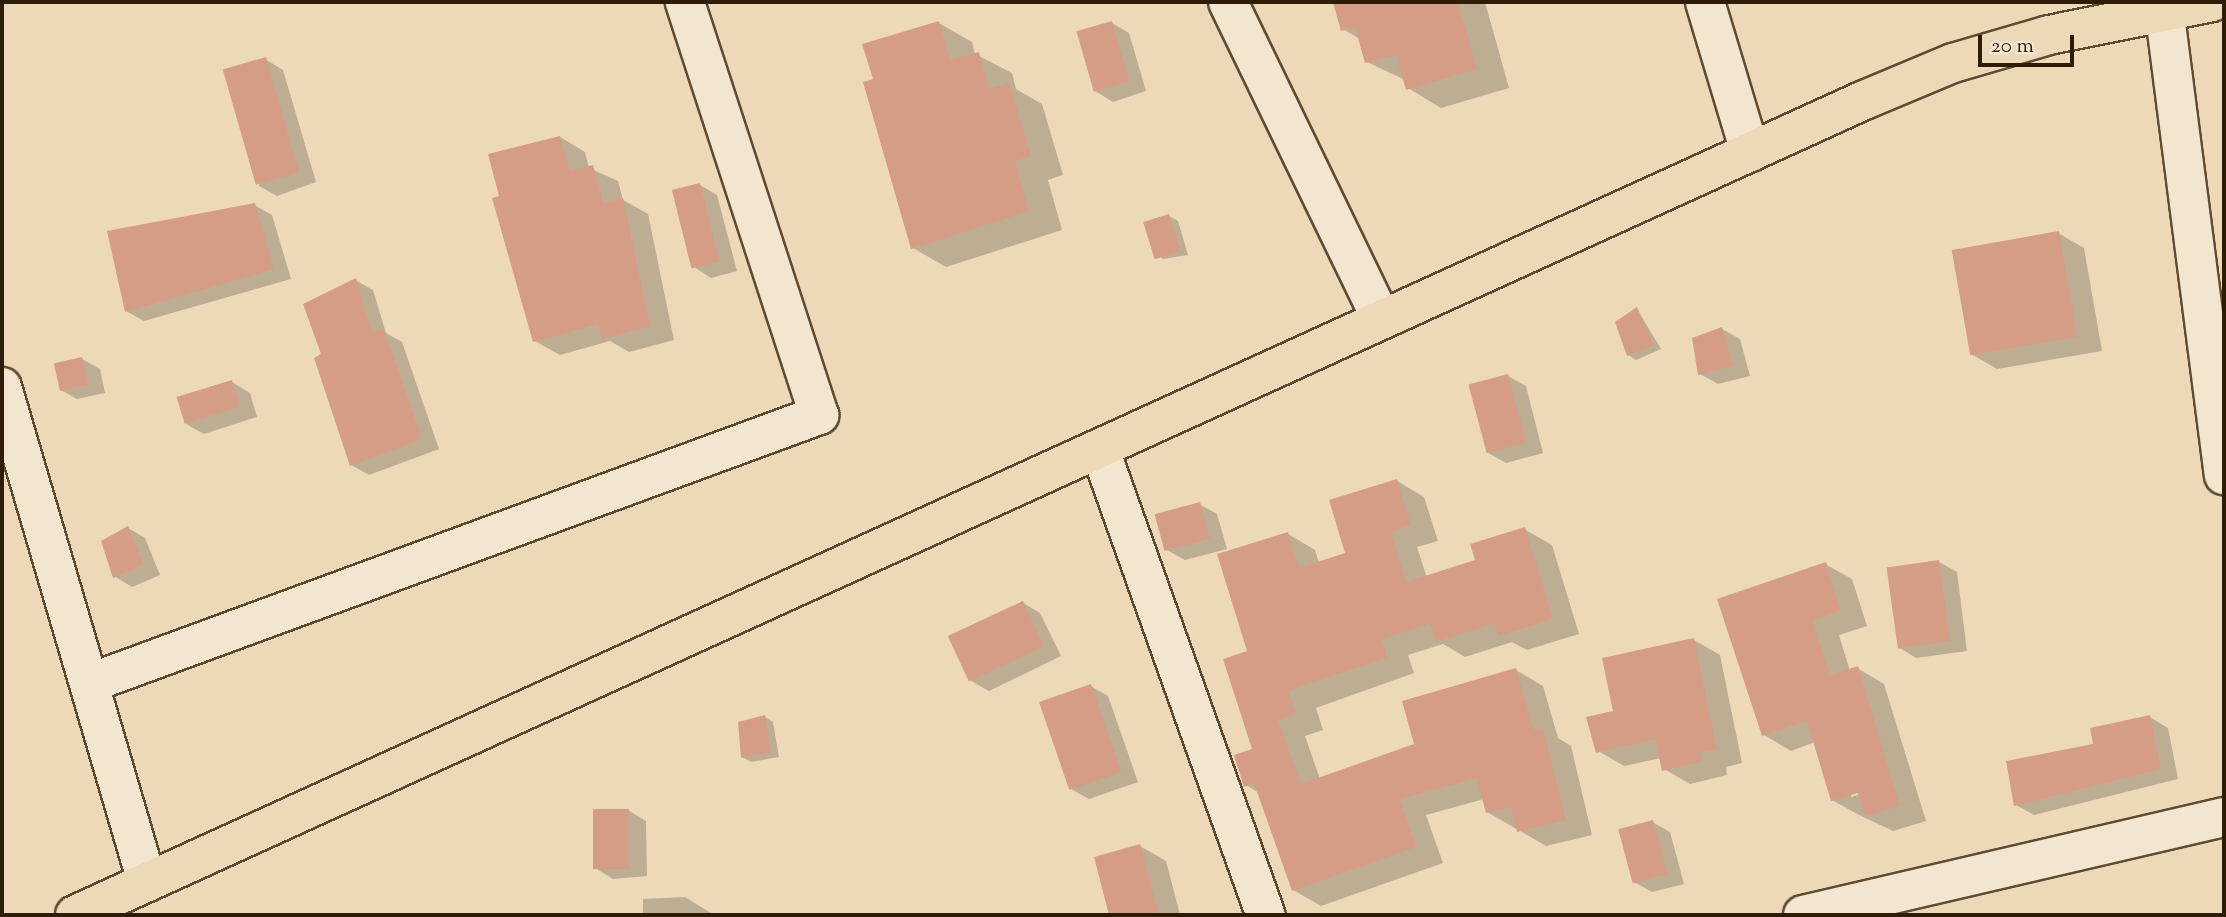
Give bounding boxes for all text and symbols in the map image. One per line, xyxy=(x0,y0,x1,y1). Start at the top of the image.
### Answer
scale bar xyxy=(1981,21,2077,65)
text: 20 m xyxy=(1991,32,2034,62)

